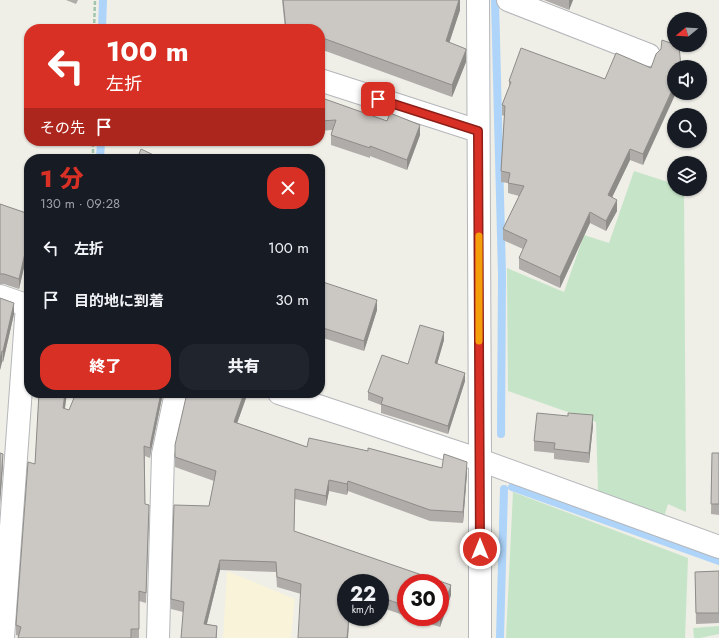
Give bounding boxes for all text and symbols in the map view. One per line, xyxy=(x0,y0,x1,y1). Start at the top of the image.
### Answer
north arrow xyxy=(667,12,707,52)
map controls xyxy=(667,12,707,196)
text: 100 m xyxy=(106,31,189,72)
icon: left xyxy=(40,40,92,92)
button: sound xyxy=(667,60,707,100)
text: 左折 xyxy=(106,71,142,97)
pin xyxy=(361,82,395,116)
icon: arrive xyxy=(367,88,389,110)
button: search xyxy=(667,108,707,148)
icon: arrive xyxy=(93,116,115,138)
text: その先 xyxy=(40,117,85,139)
button: layers xyxy=(667,156,707,196)
text: 1 分 xyxy=(40,161,84,196)
button: close xyxy=(267,167,309,209)
text: 130 m · 09:28 xyxy=(40,194,120,213)
icon: left xyxy=(40,237,62,259)
text: 100 m xyxy=(268,237,309,259)
text: 左折 xyxy=(74,238,104,260)
icon: arrive xyxy=(40,289,62,311)
text: 30 m xyxy=(276,289,309,311)
text: 目的地に到着 xyxy=(74,290,164,312)
button: 終了 xyxy=(40,344,171,390)
button: 共有 xyxy=(179,344,309,390)
position arrow xyxy=(459,528,501,570)
speed limit sign: 30 xyxy=(397,574,449,626)
text: 22 xyxy=(350,580,376,609)
text: km/h xyxy=(352,602,374,617)

